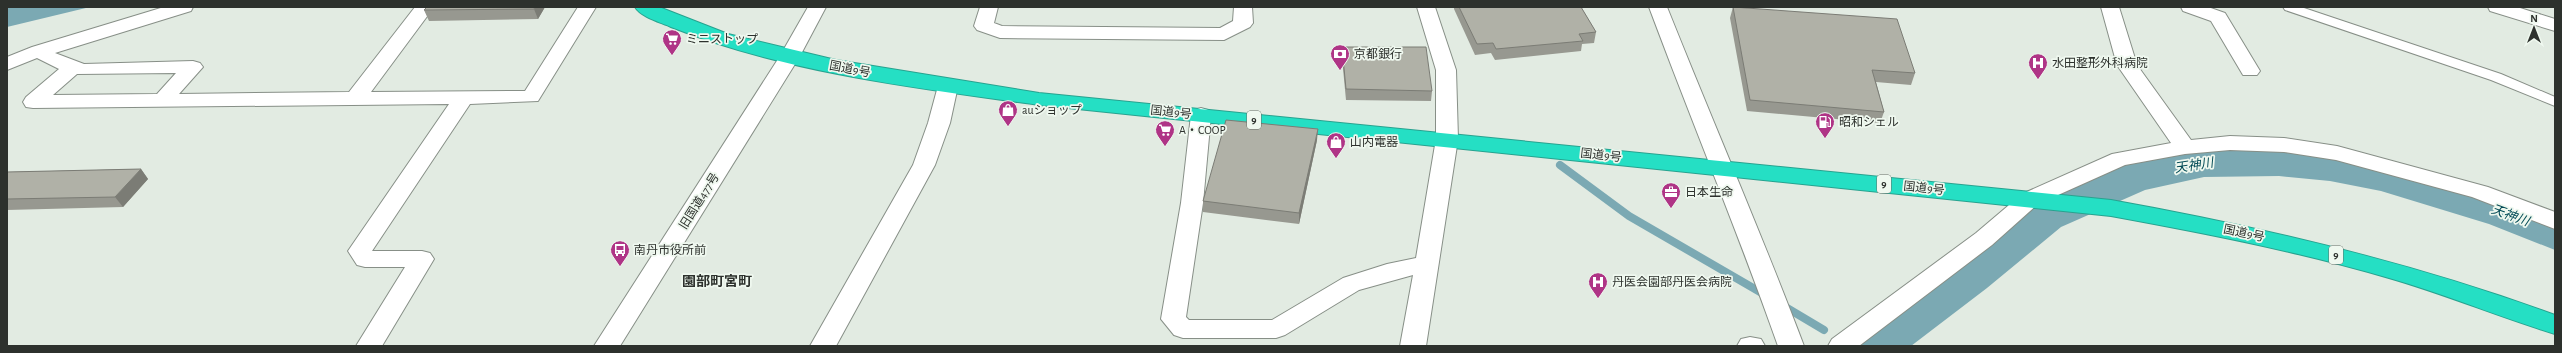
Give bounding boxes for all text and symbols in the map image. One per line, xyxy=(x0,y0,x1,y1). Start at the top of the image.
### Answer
north arrow xyxy=(2514,8,2554,48)
text: N xyxy=(2530,13,2538,24)
supermarket icon: ミニストップ xyxy=(661,28,683,56)
place label: ミニストップ xyxy=(686,33,758,45)
bank icon: 京都銀行 xyxy=(1329,43,1351,71)
place label: 京都銀行 xyxy=(1354,47,1402,60)
hospital icon: 水田整形外科病院 xyxy=(2027,52,2049,80)
place label: 水田整形外科病院 xyxy=(2052,56,2148,69)
street label: 国道9号 xyxy=(828,58,872,79)
shop icon: auショップ xyxy=(997,99,1019,127)
street label: 国道9号 xyxy=(1150,103,1192,120)
place label: auショップ xyxy=(1022,104,1082,116)
road number: 9 xyxy=(1247,111,1261,129)
fuel station icon: 昭和シェル xyxy=(1814,111,1836,139)
place label: 昭和シェル xyxy=(1839,115,1899,128)
supermarket icon: A・COOP xyxy=(1154,119,1176,147)
place label: A・COOP xyxy=(1179,124,1226,136)
shop icon: 山内電器 xyxy=(1325,131,1347,159)
place label: 山内電器 xyxy=(1350,136,1398,148)
street label: 国道9号 xyxy=(1580,146,1622,163)
water label: 天神川 xyxy=(2174,155,2216,175)
street label: 旧国道477号 xyxy=(676,170,721,231)
road number: 9 xyxy=(1877,175,1891,193)
street label: 国道9号 xyxy=(1903,179,1945,196)
office icon: 日本生命 xyxy=(1660,181,1682,209)
place label: 日本生命 xyxy=(1685,186,1733,198)
water label: 天神川 xyxy=(2489,202,2533,229)
street label: 国道9号 xyxy=(2222,222,2266,243)
bus stop icon: 南丹市役所前 xyxy=(609,239,631,267)
place label: 南丹市役所前 xyxy=(634,243,706,256)
road number: 9 xyxy=(2329,246,2343,264)
hospital icon: 丹医会園部丹医会病院 xyxy=(1587,271,1609,299)
district label: 園部町宮町 xyxy=(682,274,752,289)
place label: 丹医会園部丹医会病院 xyxy=(1612,275,1732,288)

